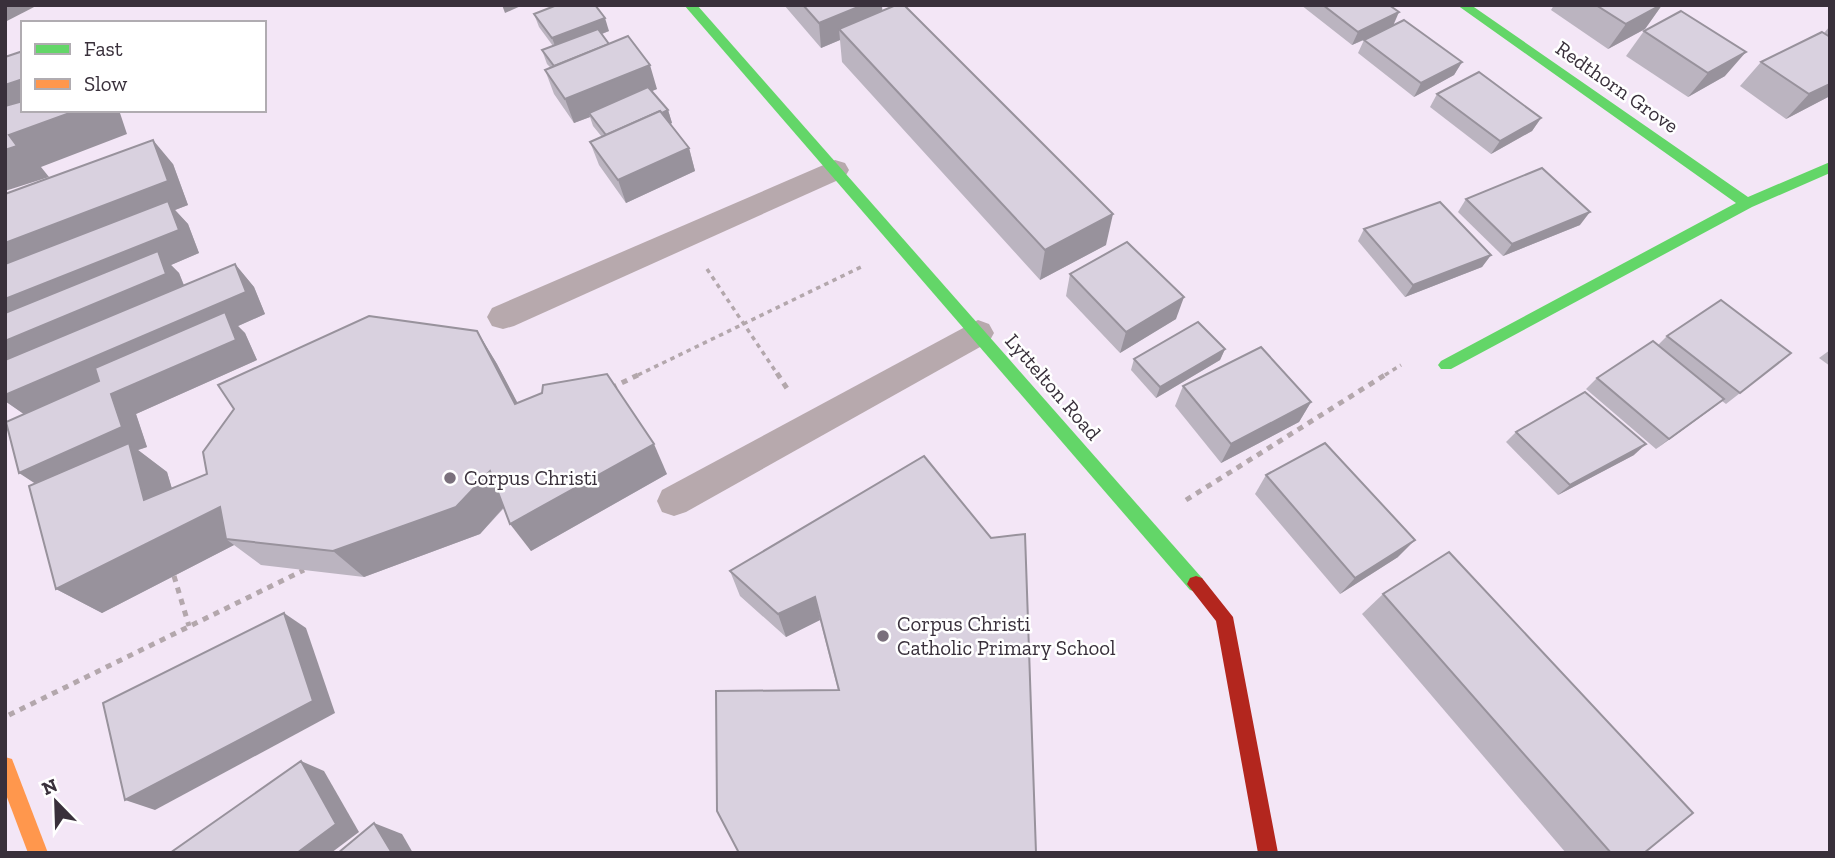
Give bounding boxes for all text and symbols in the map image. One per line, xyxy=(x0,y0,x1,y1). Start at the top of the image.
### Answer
legend xyxy=(21,21,266,112)
street label: Redthorn Grove xyxy=(1551,35,1684,138)
text: Fast xyxy=(84,36,123,61)
text: Slow xyxy=(84,71,127,96)
street label: Lyttelton Road xyxy=(1000,328,1107,445)
place label: Corpus Christi xyxy=(464,465,597,490)
marker: Corpus Christi xyxy=(442,470,458,486)
place label: Corpus Christi Catholic Primary School xyxy=(897,611,1116,660)
marker: Corpus Christi Catholic Primary School xyxy=(875,628,891,644)
north arrow xyxy=(21,767,91,837)
text: N xyxy=(38,773,61,800)

